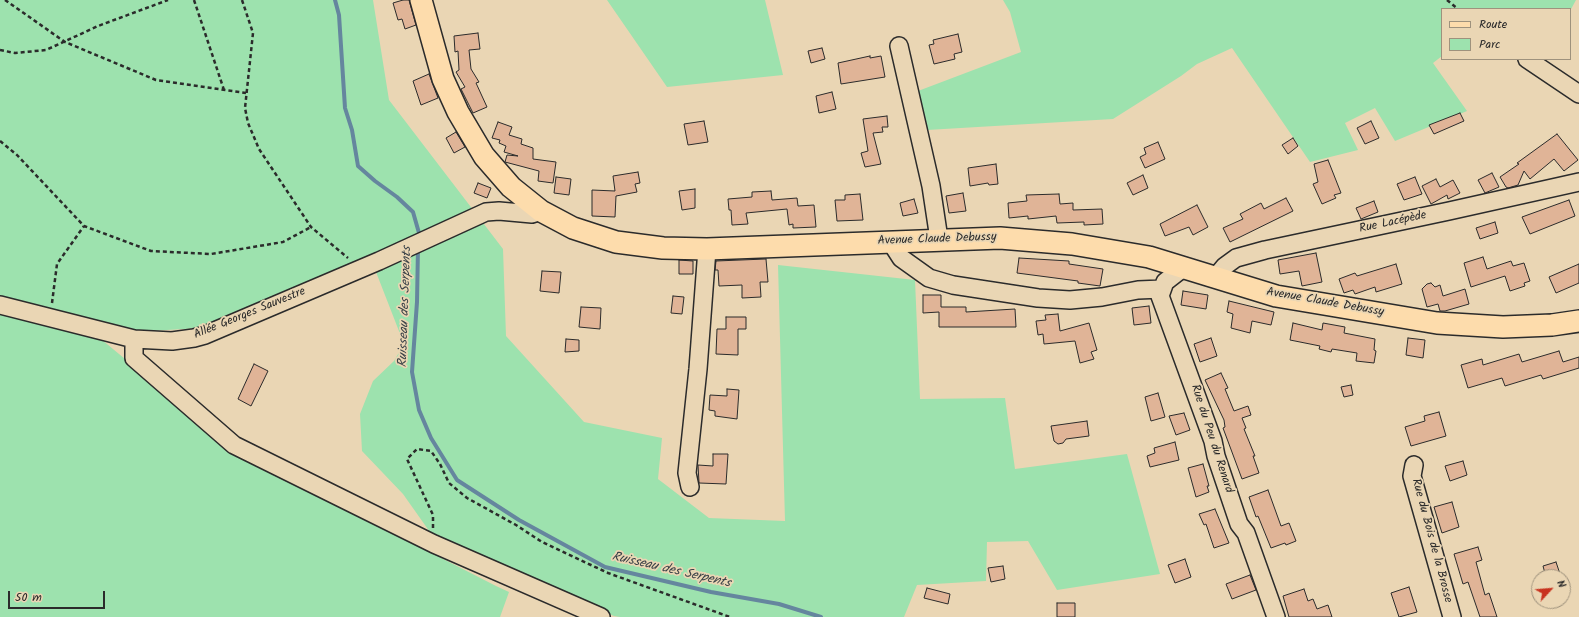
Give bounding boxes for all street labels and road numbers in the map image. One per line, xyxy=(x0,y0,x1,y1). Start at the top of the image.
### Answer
street label: Rue Lacépède xyxy=(1358,209,1428,237)
street label: Avenue Claude Debussy xyxy=(877,231,997,249)
street label: Allée Georges Sauvestre xyxy=(192,285,308,343)
street label: Avenue Claude Debussy xyxy=(1265,286,1385,320)
street label: Rue du Peu du Renard xyxy=(1187,383,1235,495)
street label: Rue du Bois de la Brosse xyxy=(1408,477,1454,605)

